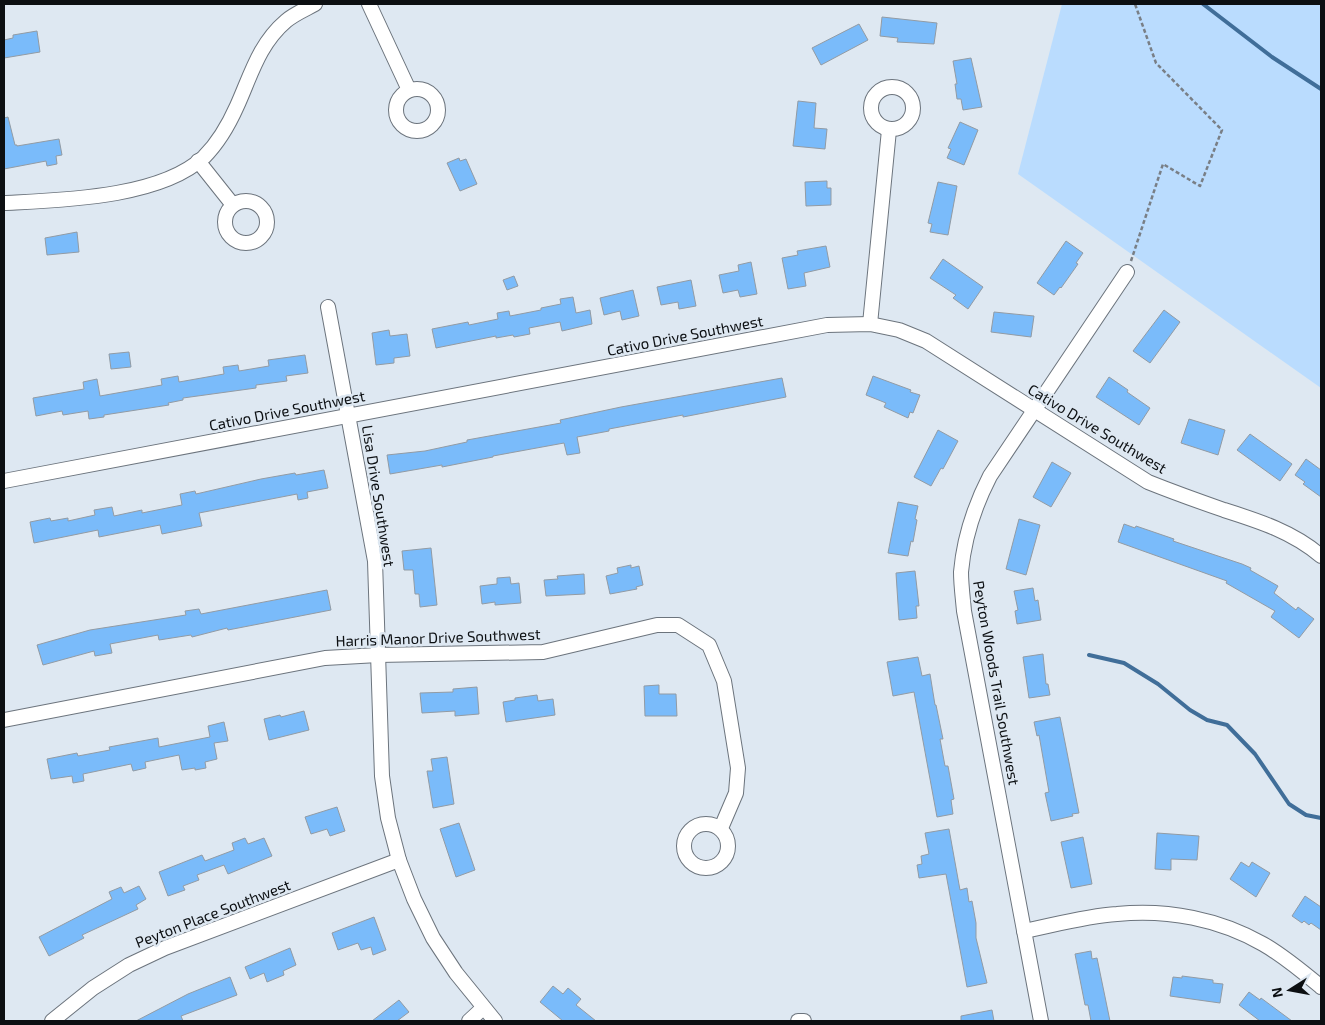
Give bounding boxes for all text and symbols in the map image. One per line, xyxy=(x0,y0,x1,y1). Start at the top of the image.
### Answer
street label: Cativo Drive Southwest xyxy=(605,311,765,359)
street label: Cativo Drive Southwest xyxy=(1025,380,1170,477)
street label: Cativo Drive Southwest xyxy=(207,386,367,434)
street label: Lisa Drive Southwest xyxy=(359,424,399,568)
street label: Peyton Woods Trail Southwest xyxy=(970,579,1024,787)
street label: Harris Manor Drive Southwest xyxy=(335,624,541,650)
street label: Peyton Place Southwest xyxy=(132,875,293,951)
north arrow xyxy=(1265,965,1315,1015)
text: N xyxy=(1267,986,1286,999)

